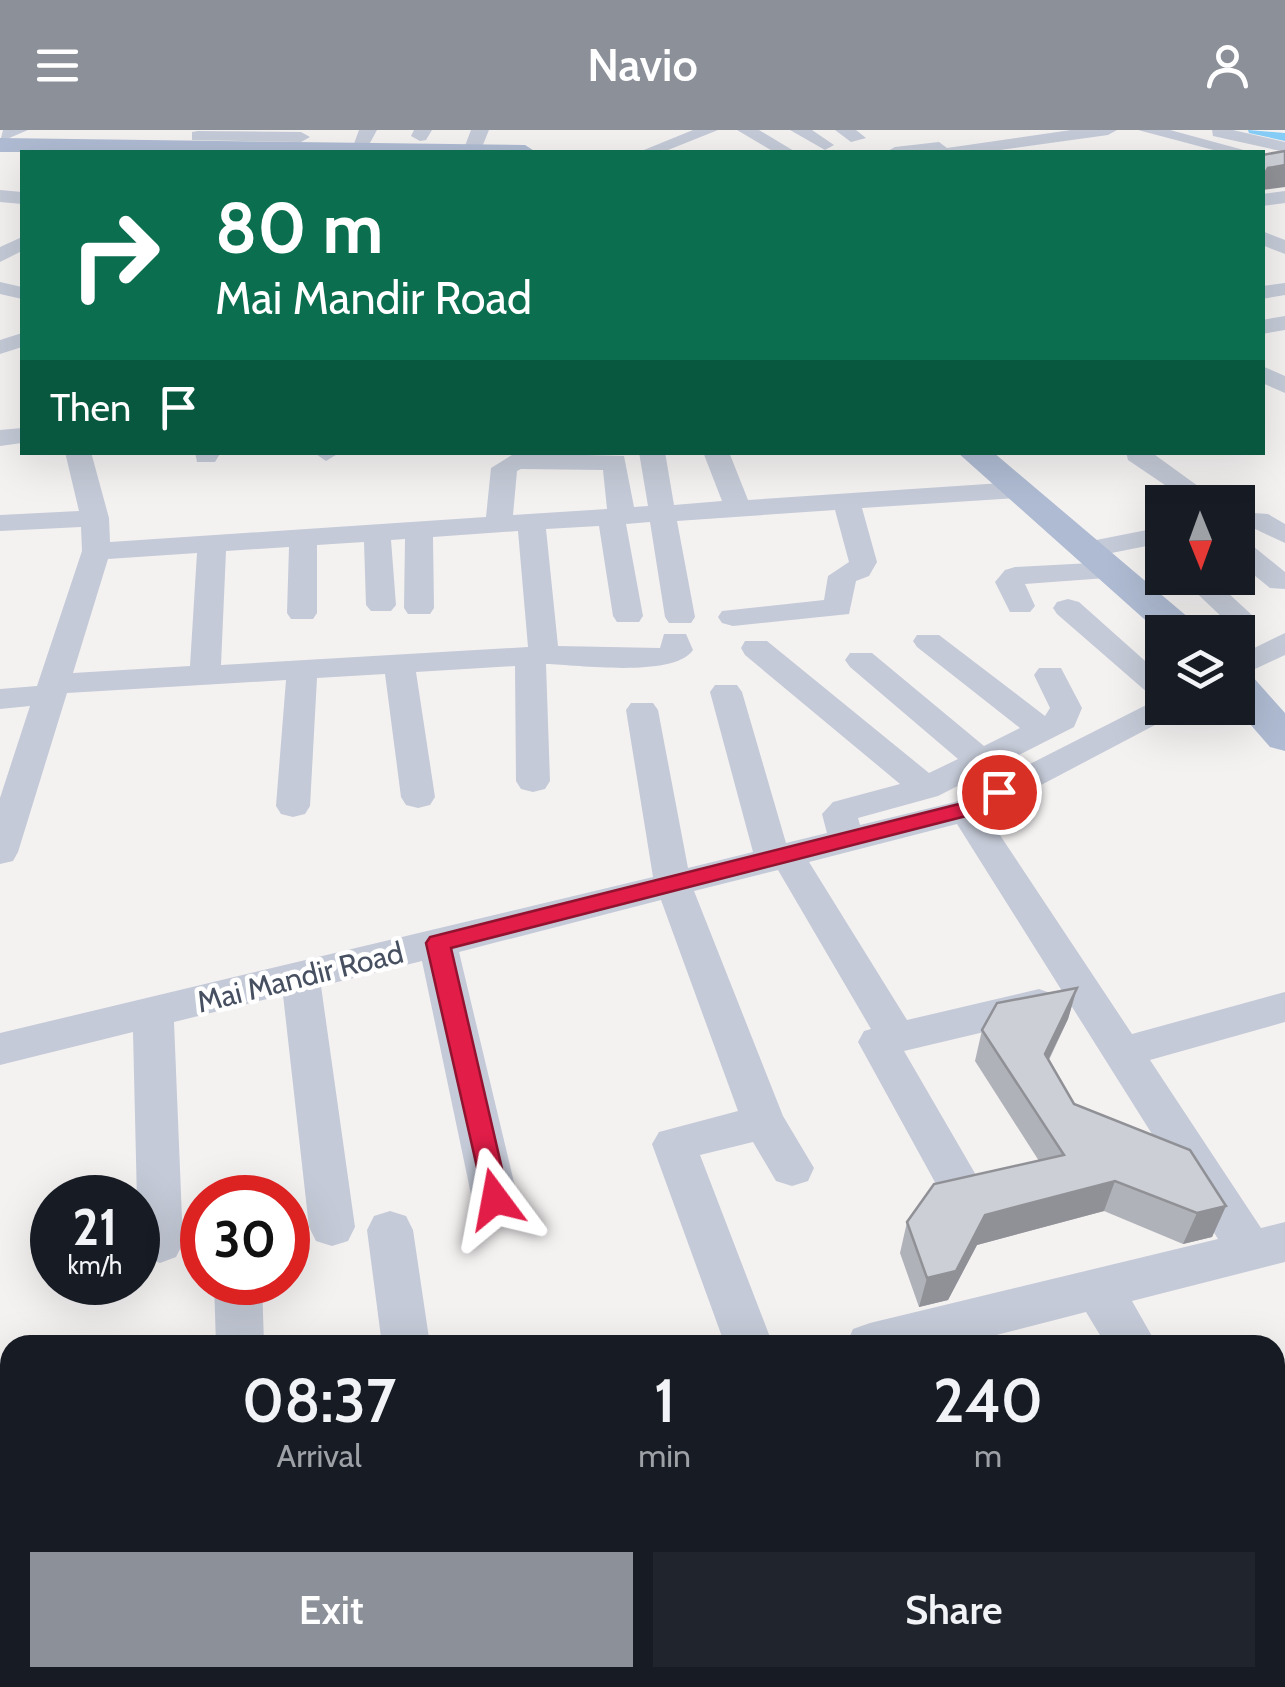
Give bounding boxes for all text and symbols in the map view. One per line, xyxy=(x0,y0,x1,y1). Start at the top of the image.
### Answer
icon: menu xyxy=(30,38,85,93)
text: Navio xyxy=(587,38,698,92)
icon: person xyxy=(1200,38,1255,93)
text: 80 m xyxy=(215,185,383,271)
icon: right xyxy=(50,190,180,320)
text: Mai Mandir Road xyxy=(215,271,532,325)
icon: arrive xyxy=(151,380,206,435)
text: Then xyxy=(50,384,131,431)
north arrow xyxy=(1145,485,1255,595)
map controls xyxy=(1145,485,1255,725)
button: layers xyxy=(1145,615,1255,725)
pin xyxy=(957,750,1042,835)
icon: arrive xyxy=(972,765,1027,820)
street label: Mai Mandir Road xyxy=(193,933,407,1021)
position arrow xyxy=(443,1147,547,1251)
speed limit sign: 30 xyxy=(180,1175,310,1305)
text: 21 xyxy=(73,1197,117,1258)
text: km/h xyxy=(68,1250,122,1280)
text: 08:37 xyxy=(242,1364,396,1437)
text: 1 xyxy=(654,1364,675,1437)
text: 240 xyxy=(933,1364,1043,1437)
text: Arrival xyxy=(277,1436,362,1475)
text: min xyxy=(638,1436,691,1475)
text: m xyxy=(974,1436,1002,1475)
button: Exit xyxy=(30,1552,633,1667)
button: Share xyxy=(653,1552,1255,1667)

